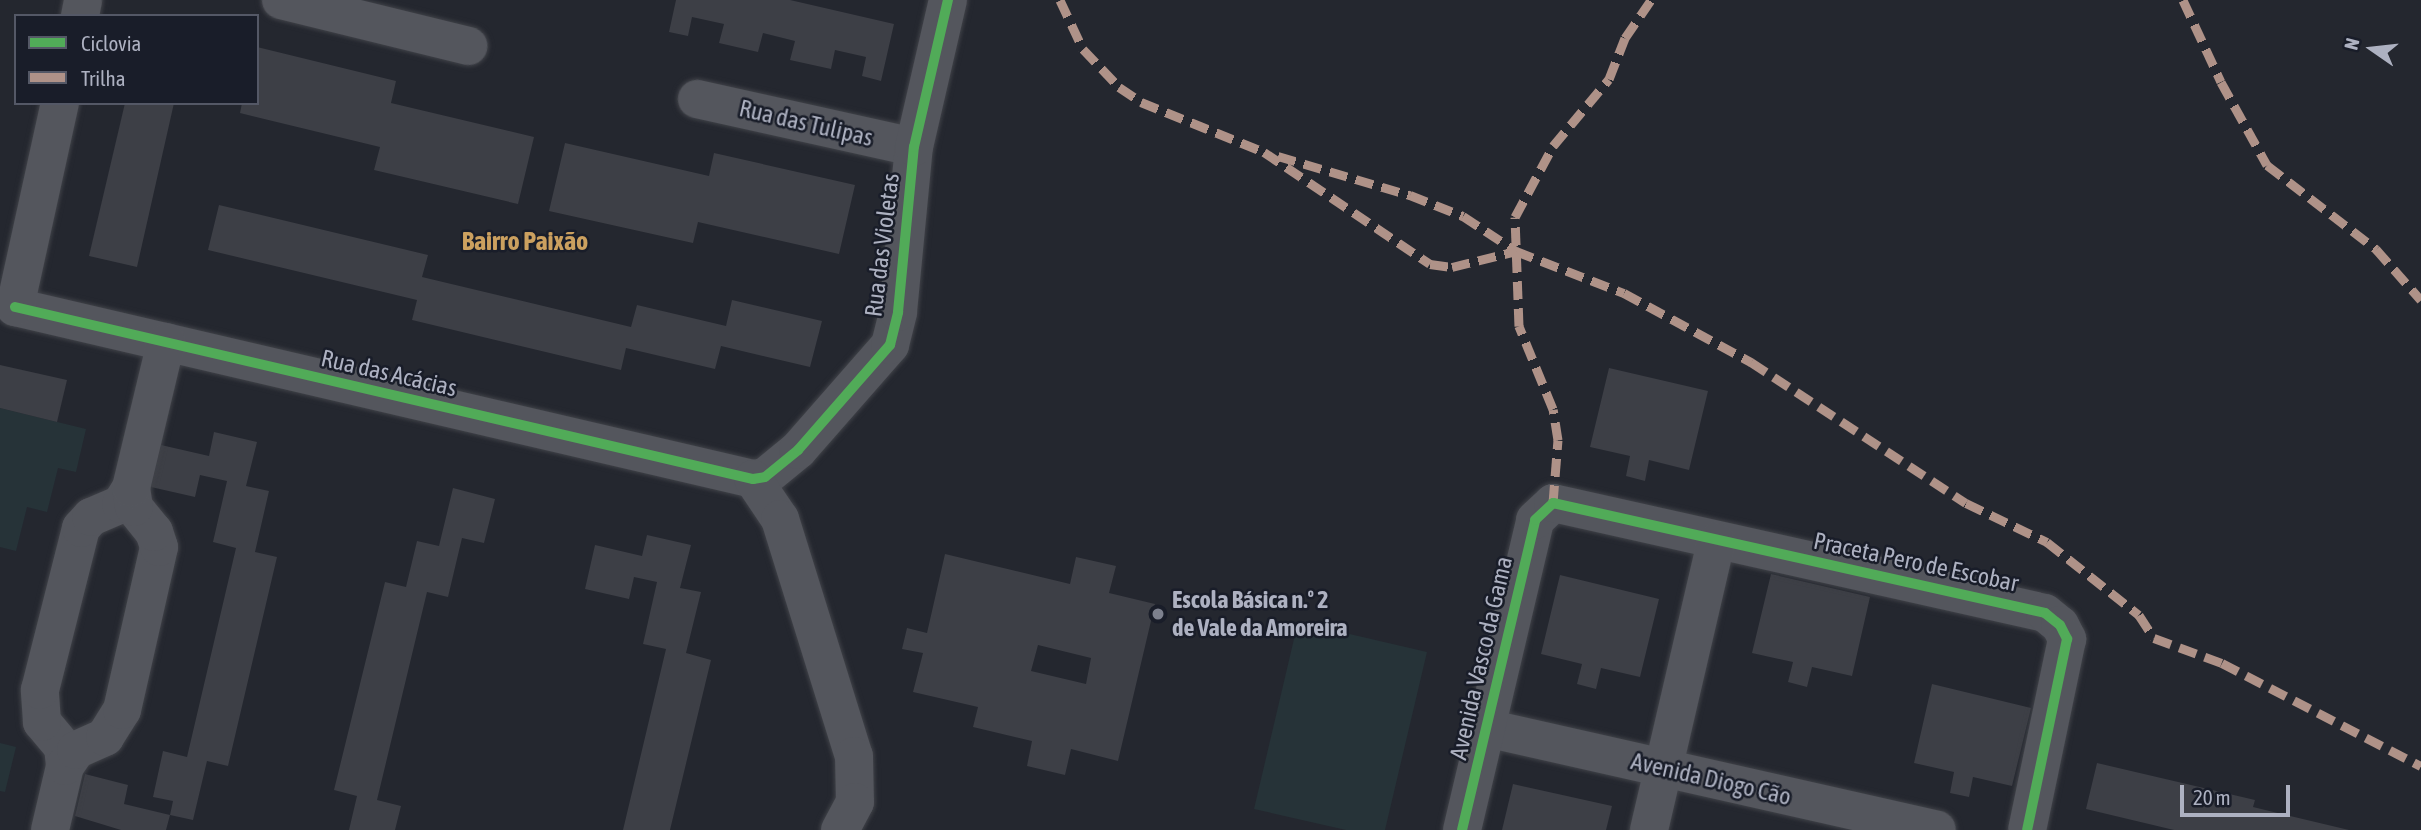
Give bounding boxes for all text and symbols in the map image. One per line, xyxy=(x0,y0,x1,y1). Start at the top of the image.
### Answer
legend xyxy=(14,14,259,105)
north arrow xyxy=(2337,14,2407,84)
text: Ciclovia xyxy=(81,31,141,55)
text: N xyxy=(2340,36,2364,52)
text: Trilha xyxy=(81,66,126,90)
street label: Rua das Tulipas xyxy=(736,94,876,152)
street label: Rua das Violetas xyxy=(859,172,905,318)
district label: Bairro Paixão xyxy=(462,226,588,258)
street label: Rua das Acácias xyxy=(318,343,460,403)
street label: Praceta Pero de Escobar xyxy=(1811,526,2021,598)
street label: Avenida Vasco da Gama xyxy=(1444,554,1518,762)
place label: Escola Básica n.º 2 de Vale da Amoreira xyxy=(1172,586,1347,642)
marker: Escola Básica n.º 2 de Vale da Amoreira xyxy=(1150,606,1166,622)
street label: Avenida Diogo Cão xyxy=(1628,747,1794,811)
scale bar xyxy=(2183,770,2293,814)
text: 20 m xyxy=(2193,785,2231,809)

